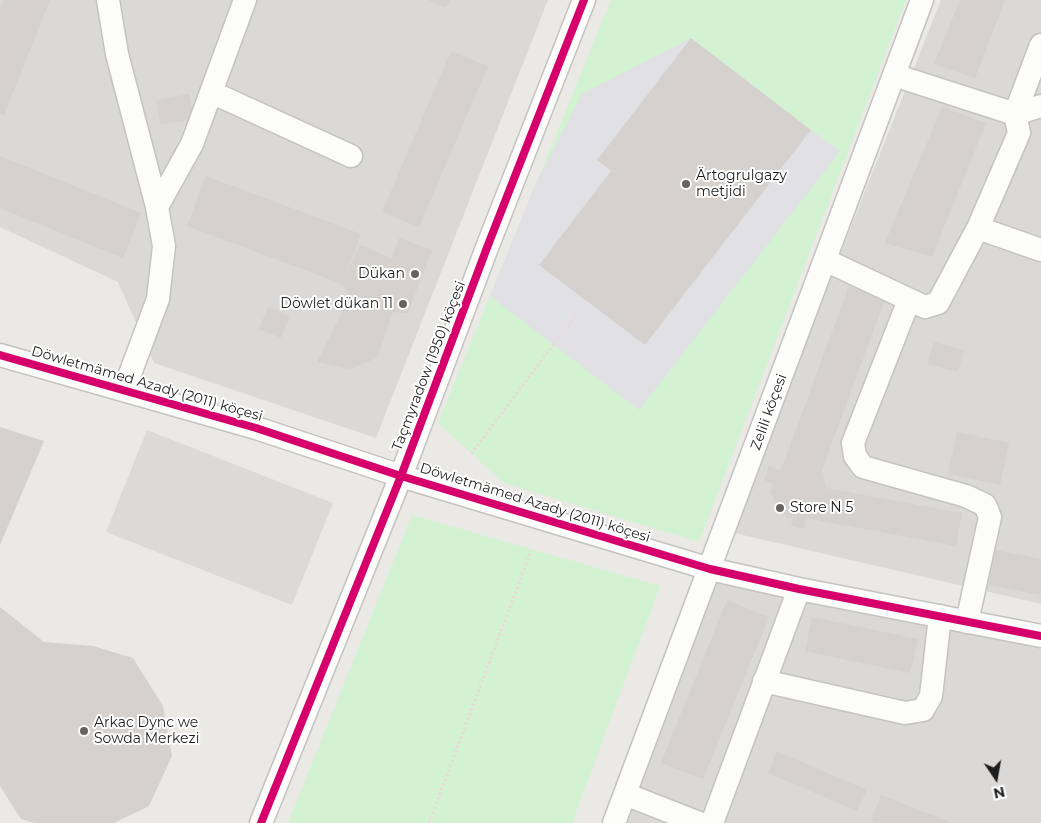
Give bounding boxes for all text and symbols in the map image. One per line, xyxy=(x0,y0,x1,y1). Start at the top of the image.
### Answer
place label: Ärtogrulgazy metjidi xyxy=(696,168,787,200)
marker: Ärtogrulgazy metjidi xyxy=(680,178,692,190)
place label: Dükan xyxy=(358,266,405,282)
marker: Dükan xyxy=(409,268,421,280)
street label: Taçmyradow (1950) köçesi xyxy=(389,279,469,453)
place label: Döwlet dükan 11 xyxy=(280,296,393,312)
marker: Döwlet dükan 11 xyxy=(397,298,409,310)
street label: Döwletmämed Azady (2011) köçesi xyxy=(29,343,265,425)
street label: Zelili köçesi xyxy=(747,372,791,452)
street label: Döwletmämed Azady (2011) köçesi xyxy=(418,460,652,546)
place label: Store N 5 xyxy=(790,500,853,516)
marker: Store N 5 xyxy=(774,502,786,514)
place label: Arkac Dync we Sowda Merkezi xyxy=(94,715,199,748)
marker: Arkac Dync we Sowda Merkezi xyxy=(78,725,90,737)
north arrow xyxy=(971,753,1021,803)
text: N xyxy=(992,783,1007,803)

